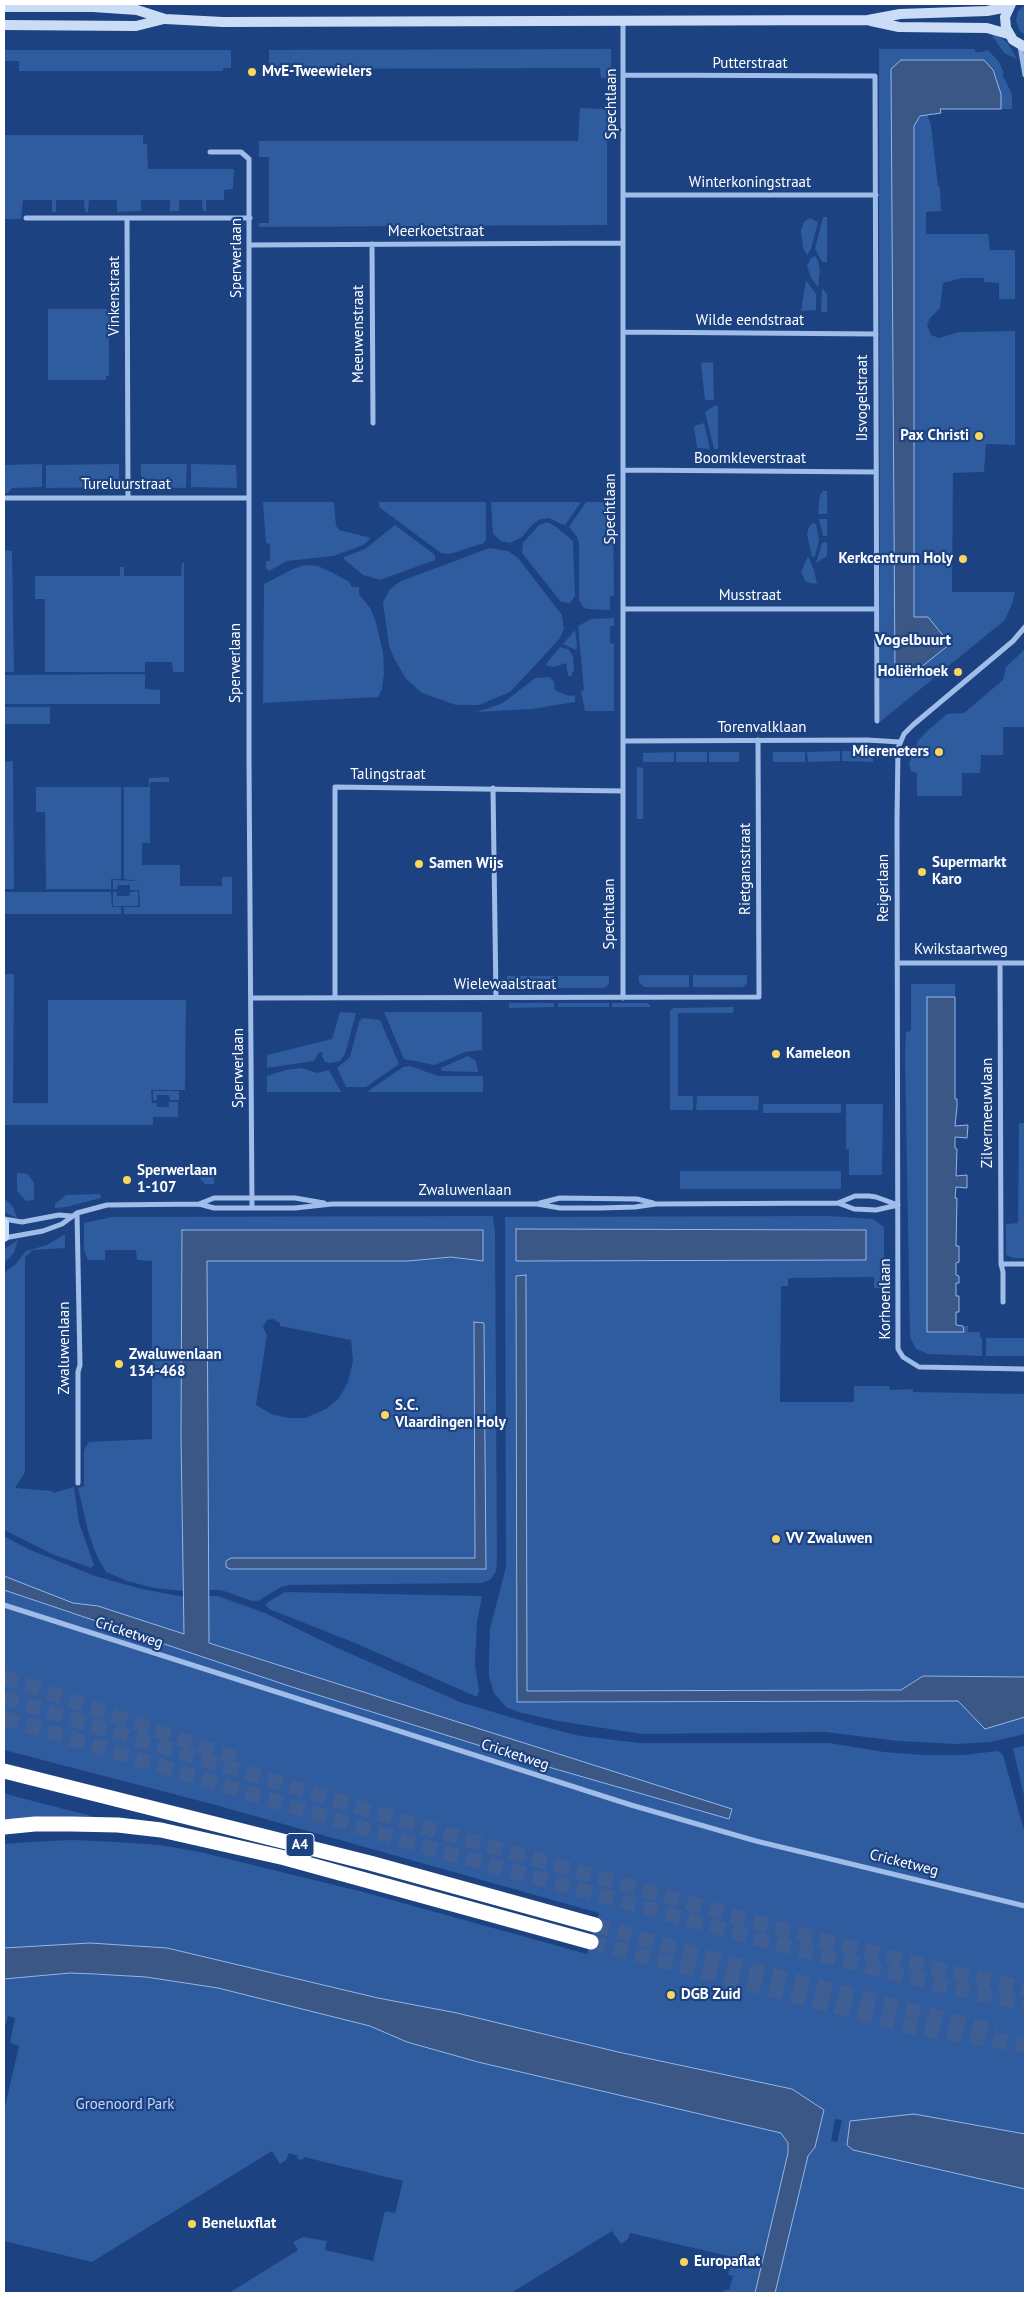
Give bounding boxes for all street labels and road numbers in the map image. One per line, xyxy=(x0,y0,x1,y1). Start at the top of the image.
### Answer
street label: Putterstraat xyxy=(712,55,788,73)
street label: Spechtlaan xyxy=(603,68,621,140)
street label: Winterkoningstraat xyxy=(689,174,811,192)
street label: Sperwerlaan xyxy=(228,218,246,298)
street label: Meerkoetstraat xyxy=(388,223,484,241)
street label: Vinkenstraat xyxy=(106,256,124,336)
street label: Meeuwenstraat xyxy=(350,285,368,383)
street label: Wilde eendstraat xyxy=(696,312,804,330)
street label: IJsvogelstraat xyxy=(854,355,872,441)
street label: Boomkleverstraat xyxy=(694,450,806,468)
street label: Spechtlaan xyxy=(602,473,620,545)
street label: Tureluurstraat xyxy=(81,476,171,494)
street label: Musstraat xyxy=(719,587,781,605)
street label: Sperwerlaan xyxy=(227,623,245,703)
street label: Torenvalklaan xyxy=(717,719,807,737)
street label: Talingstraat xyxy=(350,766,426,784)
street label: Rietgansstraat xyxy=(737,823,755,915)
street label: Reigerlaan xyxy=(875,854,893,922)
street label: Spechtlaan xyxy=(601,878,619,950)
street label: Kwikstaartweg xyxy=(914,941,1008,959)
street label: Wielewaalstraat xyxy=(454,976,556,994)
street label: Sperwerlaan xyxy=(230,1028,248,1108)
street label: Zilvermeeuwlaan xyxy=(979,1058,997,1168)
street label: Zwaluwenlaan xyxy=(419,1182,511,1200)
street label: Korhoenlaan xyxy=(877,1258,895,1340)
street label: Zwaluwenlaan xyxy=(56,1302,74,1394)
street label: Cricketweg xyxy=(93,1614,165,1652)
street label: Cricketweg xyxy=(479,1736,551,1774)
road number: A4 xyxy=(286,1834,314,1856)
street label: Cricketweg xyxy=(868,1846,940,1880)

